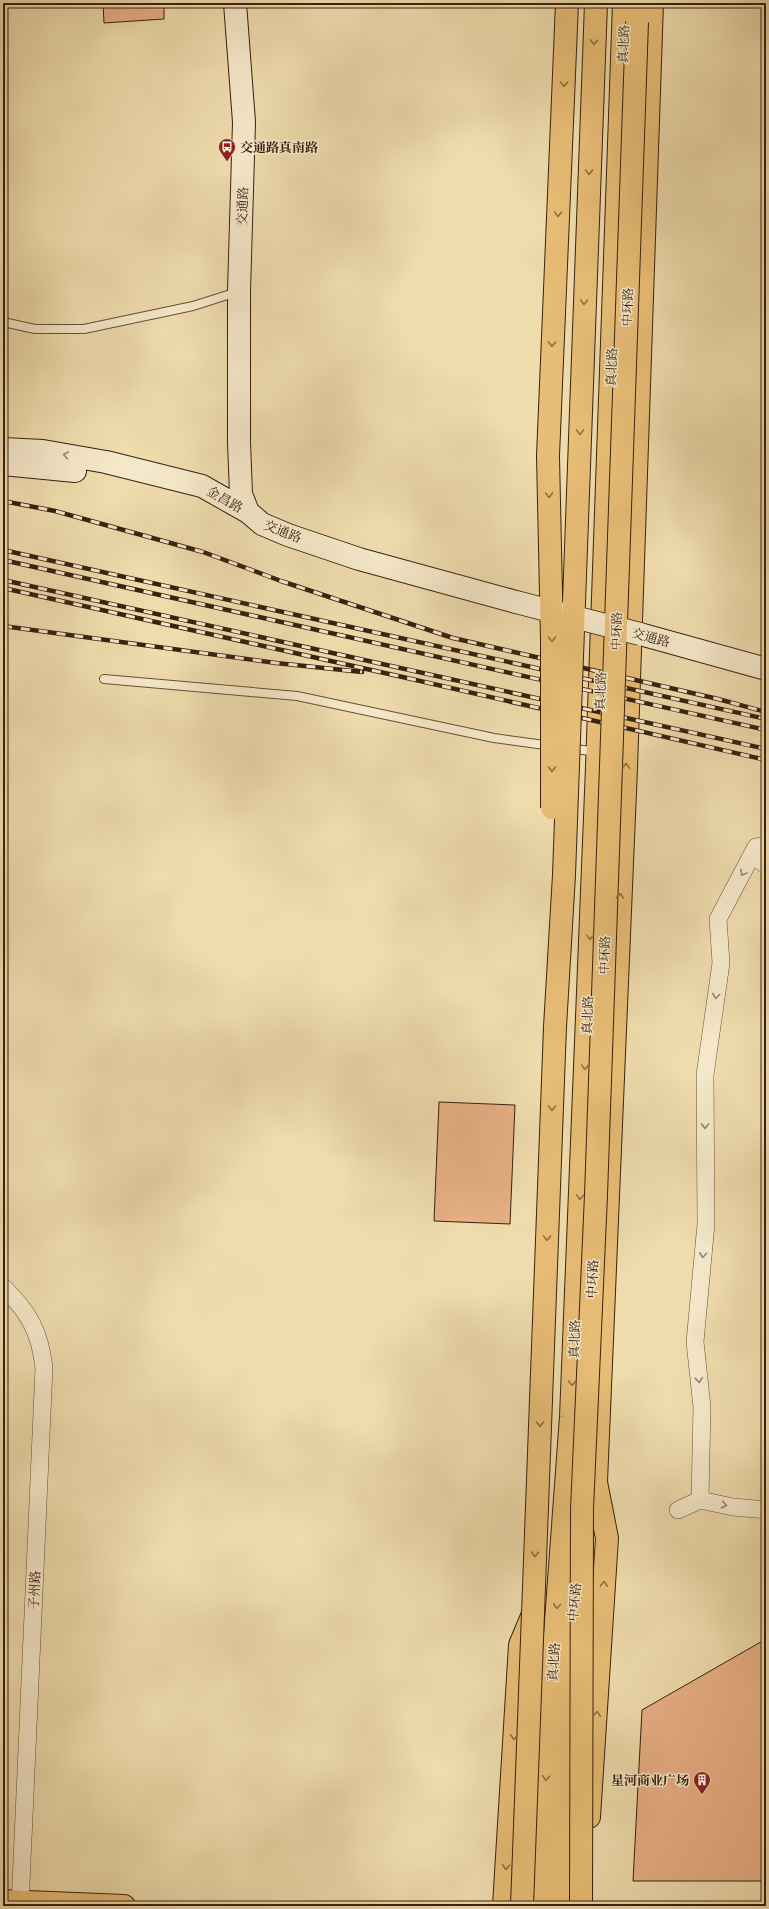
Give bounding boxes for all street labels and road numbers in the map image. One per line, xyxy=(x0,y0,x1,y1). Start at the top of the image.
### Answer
street label: 真北路 xyxy=(614,24,634,64)
street label: 交通路 xyxy=(233,186,253,226)
street label: 中环路 xyxy=(618,287,638,327)
street label: 真北路 xyxy=(602,347,622,387)
street label: 金昌路 xyxy=(203,482,246,517)
street label: 交通路 xyxy=(261,516,304,548)
street label: 中环路 xyxy=(607,611,627,651)
street label: 交通路 xyxy=(630,624,672,652)
street label: 真北路 xyxy=(591,671,611,711)
street label: 中环路 xyxy=(595,935,615,975)
street label: 真北路 xyxy=(578,995,598,1035)
street label: 中环路 xyxy=(583,1259,603,1299)
street label: 真北路 xyxy=(565,1319,585,1359)
street label: 子州路 xyxy=(25,1570,45,1610)
street label: 中环路 xyxy=(564,1582,586,1622)
street label: 真北路 xyxy=(544,1642,564,1682)

